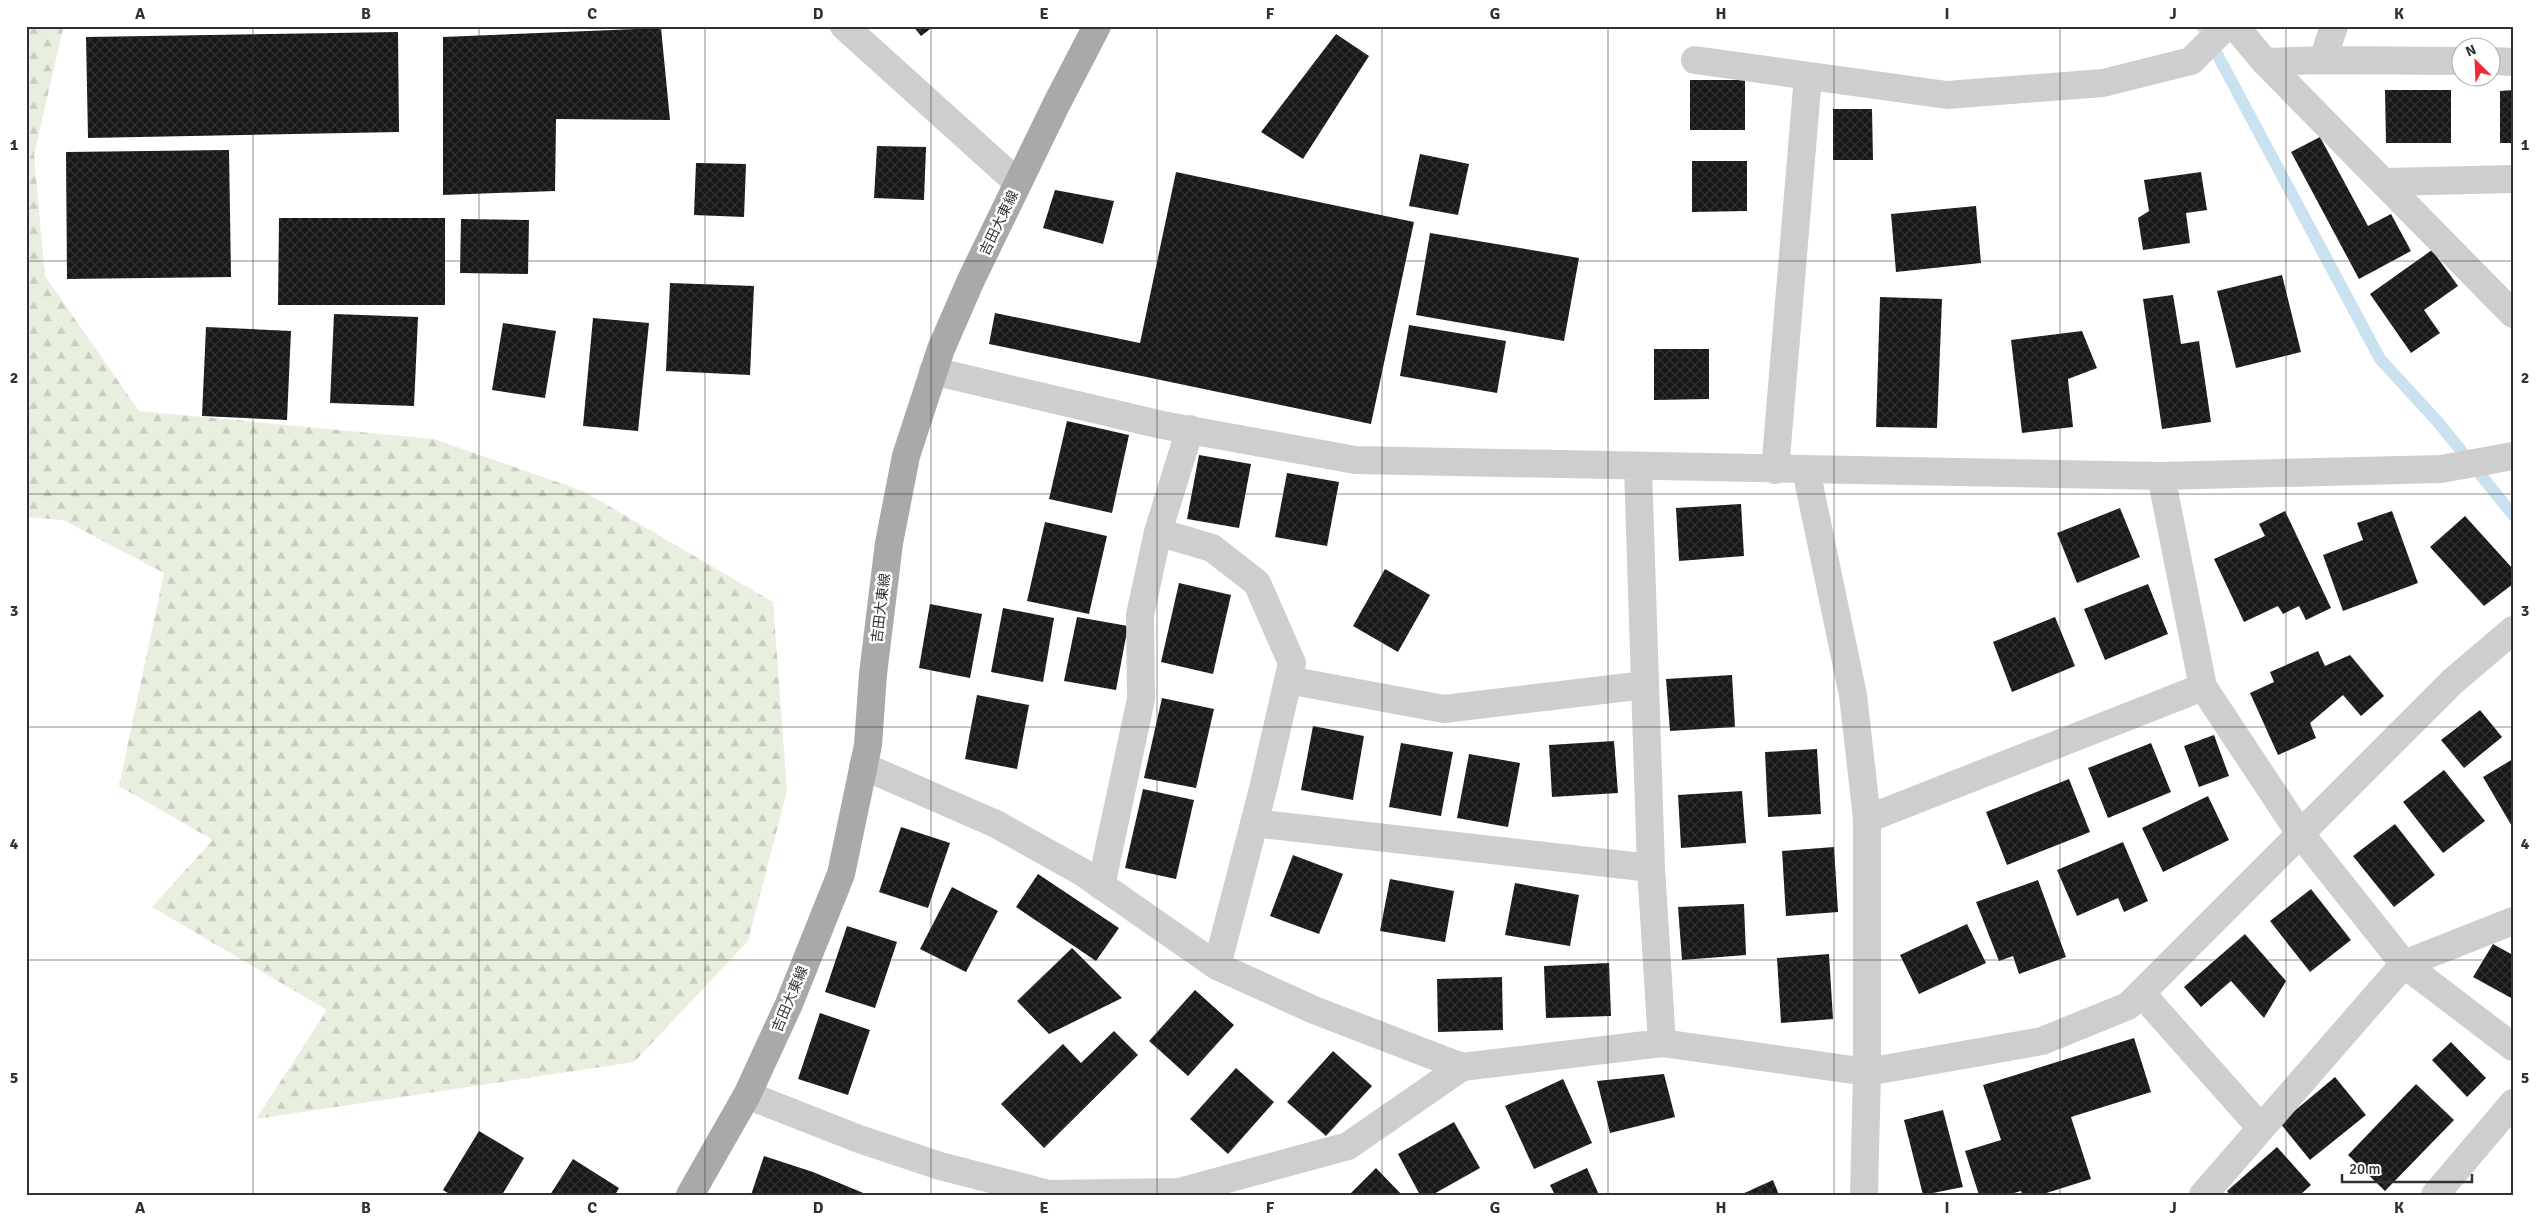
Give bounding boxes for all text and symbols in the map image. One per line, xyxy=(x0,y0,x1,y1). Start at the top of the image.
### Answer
text: A xyxy=(135,4,146,24)
text: B xyxy=(361,4,371,24)
text: C xyxy=(587,4,597,24)
text: D xyxy=(813,4,824,24)
text: E xyxy=(1039,4,1049,24)
text: F xyxy=(1266,4,1275,24)
text: G xyxy=(1490,4,1500,24)
text: H xyxy=(1716,4,1726,24)
text: I xyxy=(1944,4,1950,24)
text: J xyxy=(2169,4,2177,24)
text: K xyxy=(2394,4,2404,24)
north arrow xyxy=(2452,38,2502,88)
text: N xyxy=(2463,41,2479,60)
text: 1 xyxy=(10,135,19,155)
text: 1 xyxy=(2521,135,2530,155)
street label: 吉田大東線 xyxy=(976,188,1022,258)
text: 2 xyxy=(10,368,18,388)
text: 2 xyxy=(2521,368,2529,388)
street label: 吉田大東線 xyxy=(868,572,894,644)
text: 3 xyxy=(10,601,18,621)
text: 3 xyxy=(2521,601,2529,621)
text: 4 xyxy=(10,834,19,854)
text: 4 xyxy=(2521,834,2530,854)
street label: 吉田大東線 xyxy=(769,963,811,1035)
text: 5 xyxy=(10,1068,18,1088)
text: 5 xyxy=(2521,1068,2529,1088)
scale bar xyxy=(2342,1151,2472,1183)
text: 20 m xyxy=(2349,1160,2380,1178)
text: A xyxy=(135,1198,146,1218)
text: B xyxy=(361,1198,371,1218)
text: C xyxy=(587,1198,597,1218)
text: D xyxy=(813,1198,824,1218)
text: E xyxy=(1039,1198,1049,1218)
text: F xyxy=(1266,1198,1275,1218)
text: G xyxy=(1490,1198,1500,1218)
text: H xyxy=(1716,1198,1726,1218)
text: I xyxy=(1944,1198,1950,1218)
text: J xyxy=(2169,1198,2177,1218)
text: K xyxy=(2394,1198,2404,1218)

